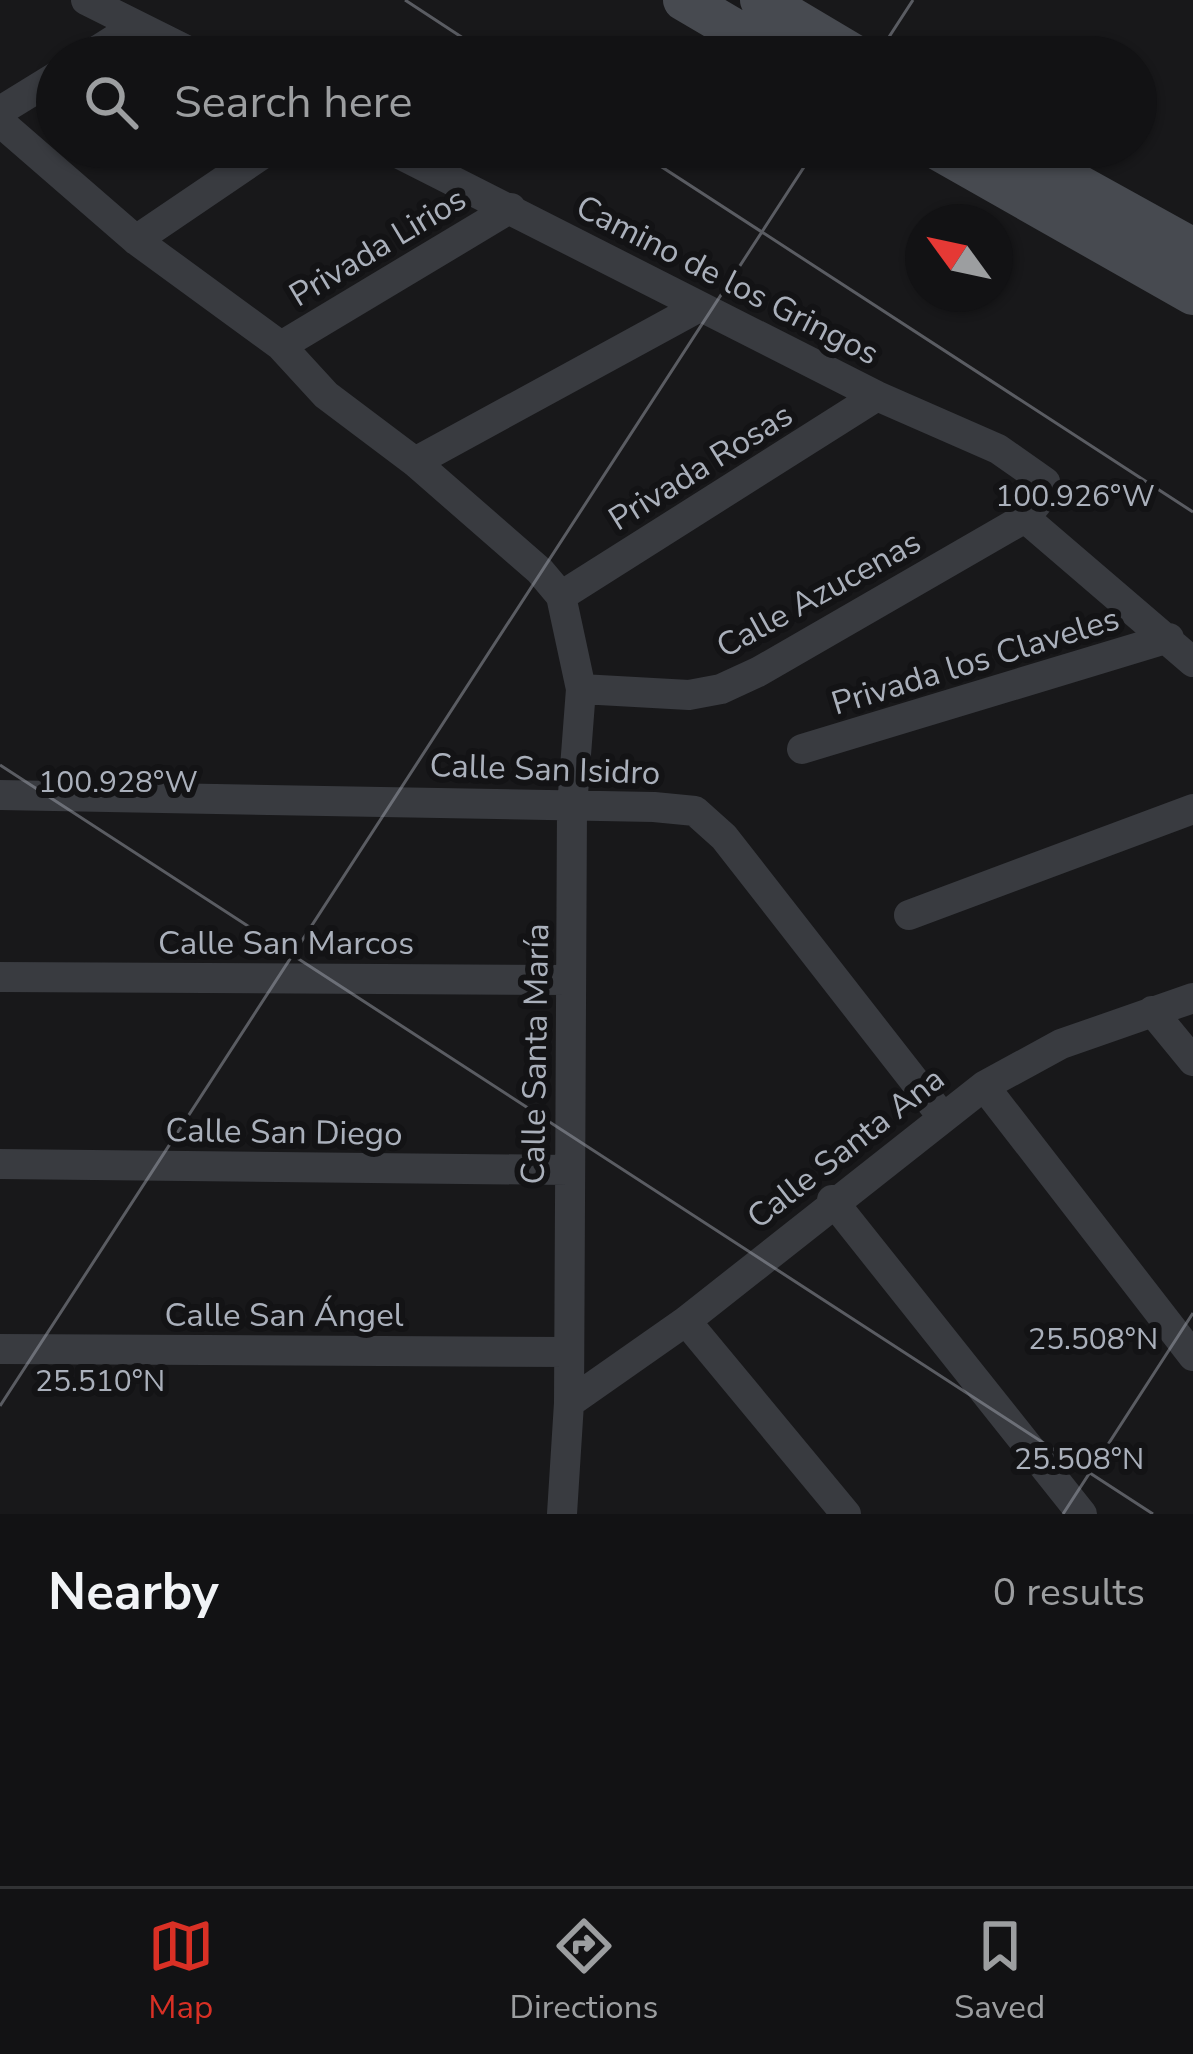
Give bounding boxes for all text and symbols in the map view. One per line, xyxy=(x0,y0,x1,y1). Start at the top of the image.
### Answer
search box xyxy=(36,36,1157,168)
icon: search xyxy=(78,69,144,135)
text: Search here xyxy=(174,72,413,133)
street label: Privada Lirios xyxy=(281,177,475,318)
street label: Camino de los Gringos xyxy=(568,184,886,376)
north arrow xyxy=(905,204,1013,312)
street label: Privada Rosas xyxy=(600,393,801,542)
text: 100.926°W xyxy=(995,476,1155,517)
street label: Calle Azucenas xyxy=(709,520,929,669)
street label: Privada los Claveles xyxy=(826,596,1125,727)
street label: Calle San Isidro xyxy=(429,743,661,796)
text: 100.928°W xyxy=(38,762,198,803)
street label: Calle San Marcos xyxy=(158,921,414,966)
street label: Calle Santa María xyxy=(511,923,560,1185)
street label: Calle Santa Ana xyxy=(738,1057,954,1239)
street label: Calle San Diego xyxy=(165,1108,403,1157)
street label: Calle San Ángel xyxy=(164,1293,404,1338)
text: 25.508°N xyxy=(1028,1319,1158,1360)
text: 25.510°N xyxy=(35,1361,165,1402)
text: 25.508°N xyxy=(1014,1439,1144,1480)
text: Nearby xyxy=(48,1557,219,1627)
text: 0 results xyxy=(993,1566,1145,1619)
tab: Map xyxy=(148,1913,214,2030)
tab: Directions xyxy=(510,1913,658,2030)
tab: Saved xyxy=(954,1913,1045,2030)

